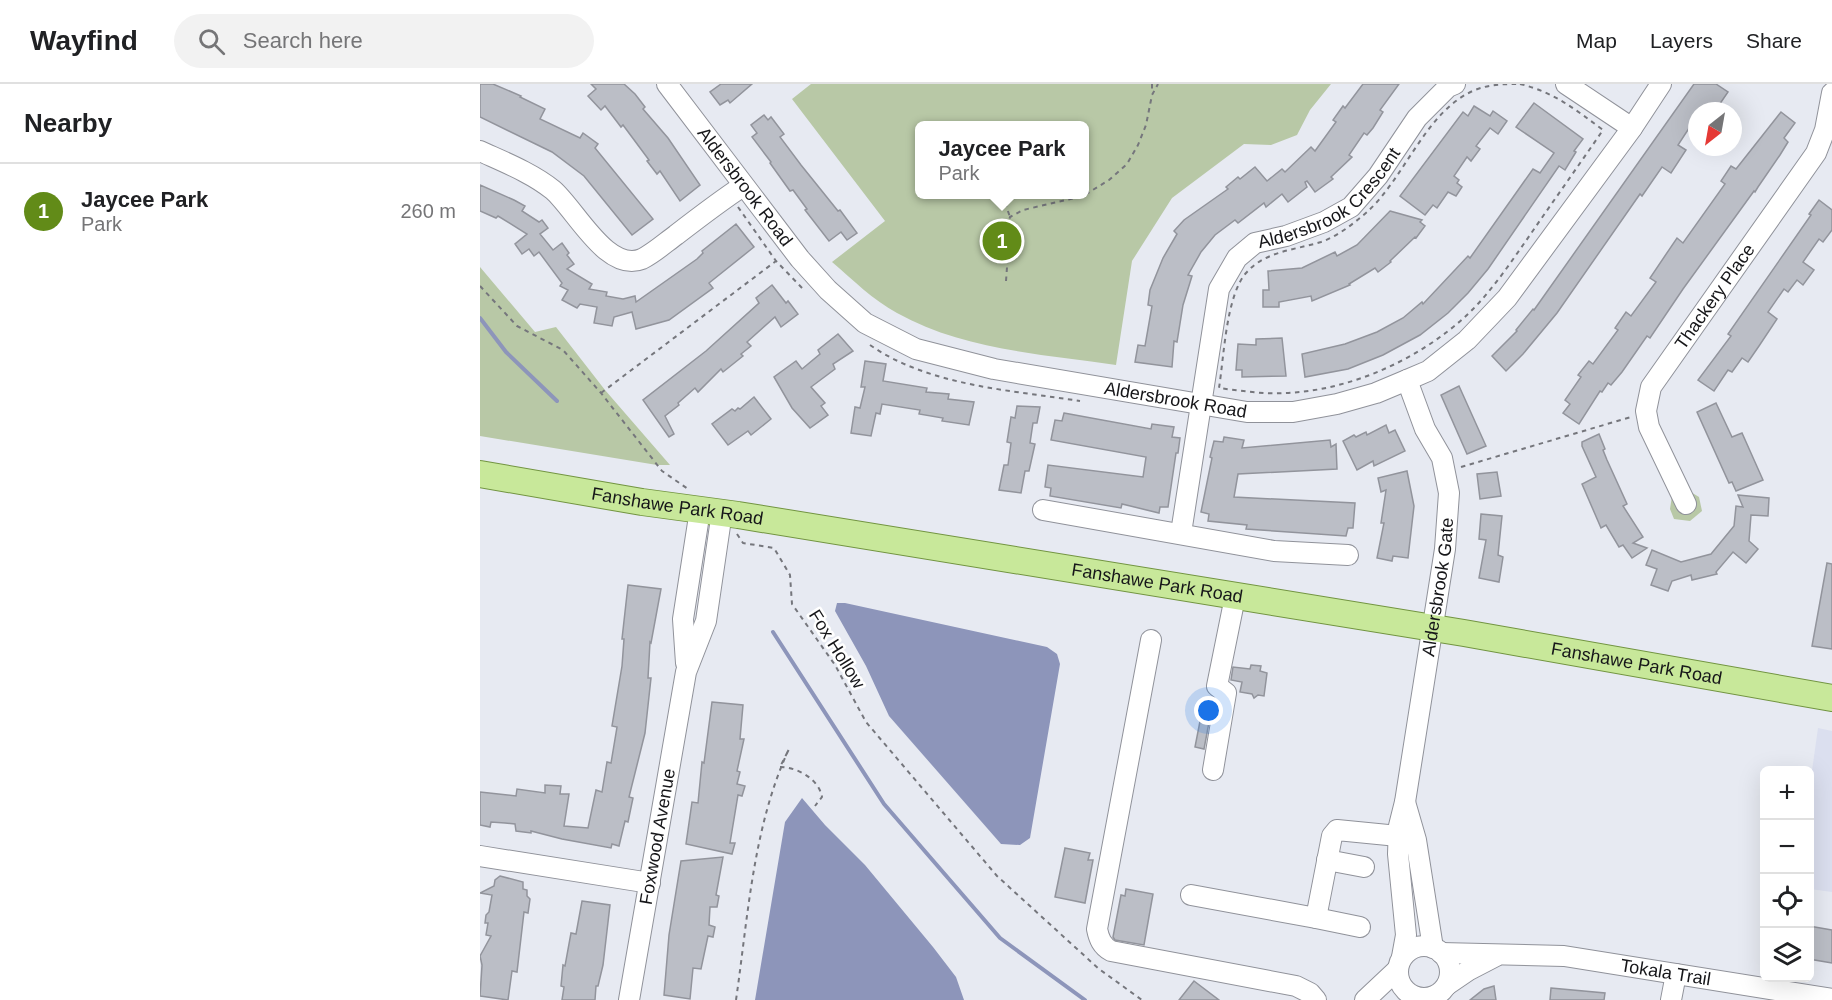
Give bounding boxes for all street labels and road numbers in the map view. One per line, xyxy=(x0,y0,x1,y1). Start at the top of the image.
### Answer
street label: Aldersbrook Road xyxy=(693,123,797,250)
street label: Aldersbrook Crescent xyxy=(1256,144,1404,252)
street label: Thackery Place xyxy=(1671,240,1759,353)
street label: Aldersbrook Road xyxy=(1103,378,1248,422)
street label: Fanshawe Park Road xyxy=(590,483,765,529)
street label: Aldersbrook Gate xyxy=(1418,517,1457,658)
street label: Fanshawe Park Road xyxy=(1070,559,1244,607)
street label: Fox Hollow xyxy=(805,606,870,693)
street label: Fanshawe Park Road xyxy=(1550,639,1724,688)
street label: Foxwood Avenue xyxy=(636,767,679,906)
street label: Tokala Trail xyxy=(1619,955,1712,989)

